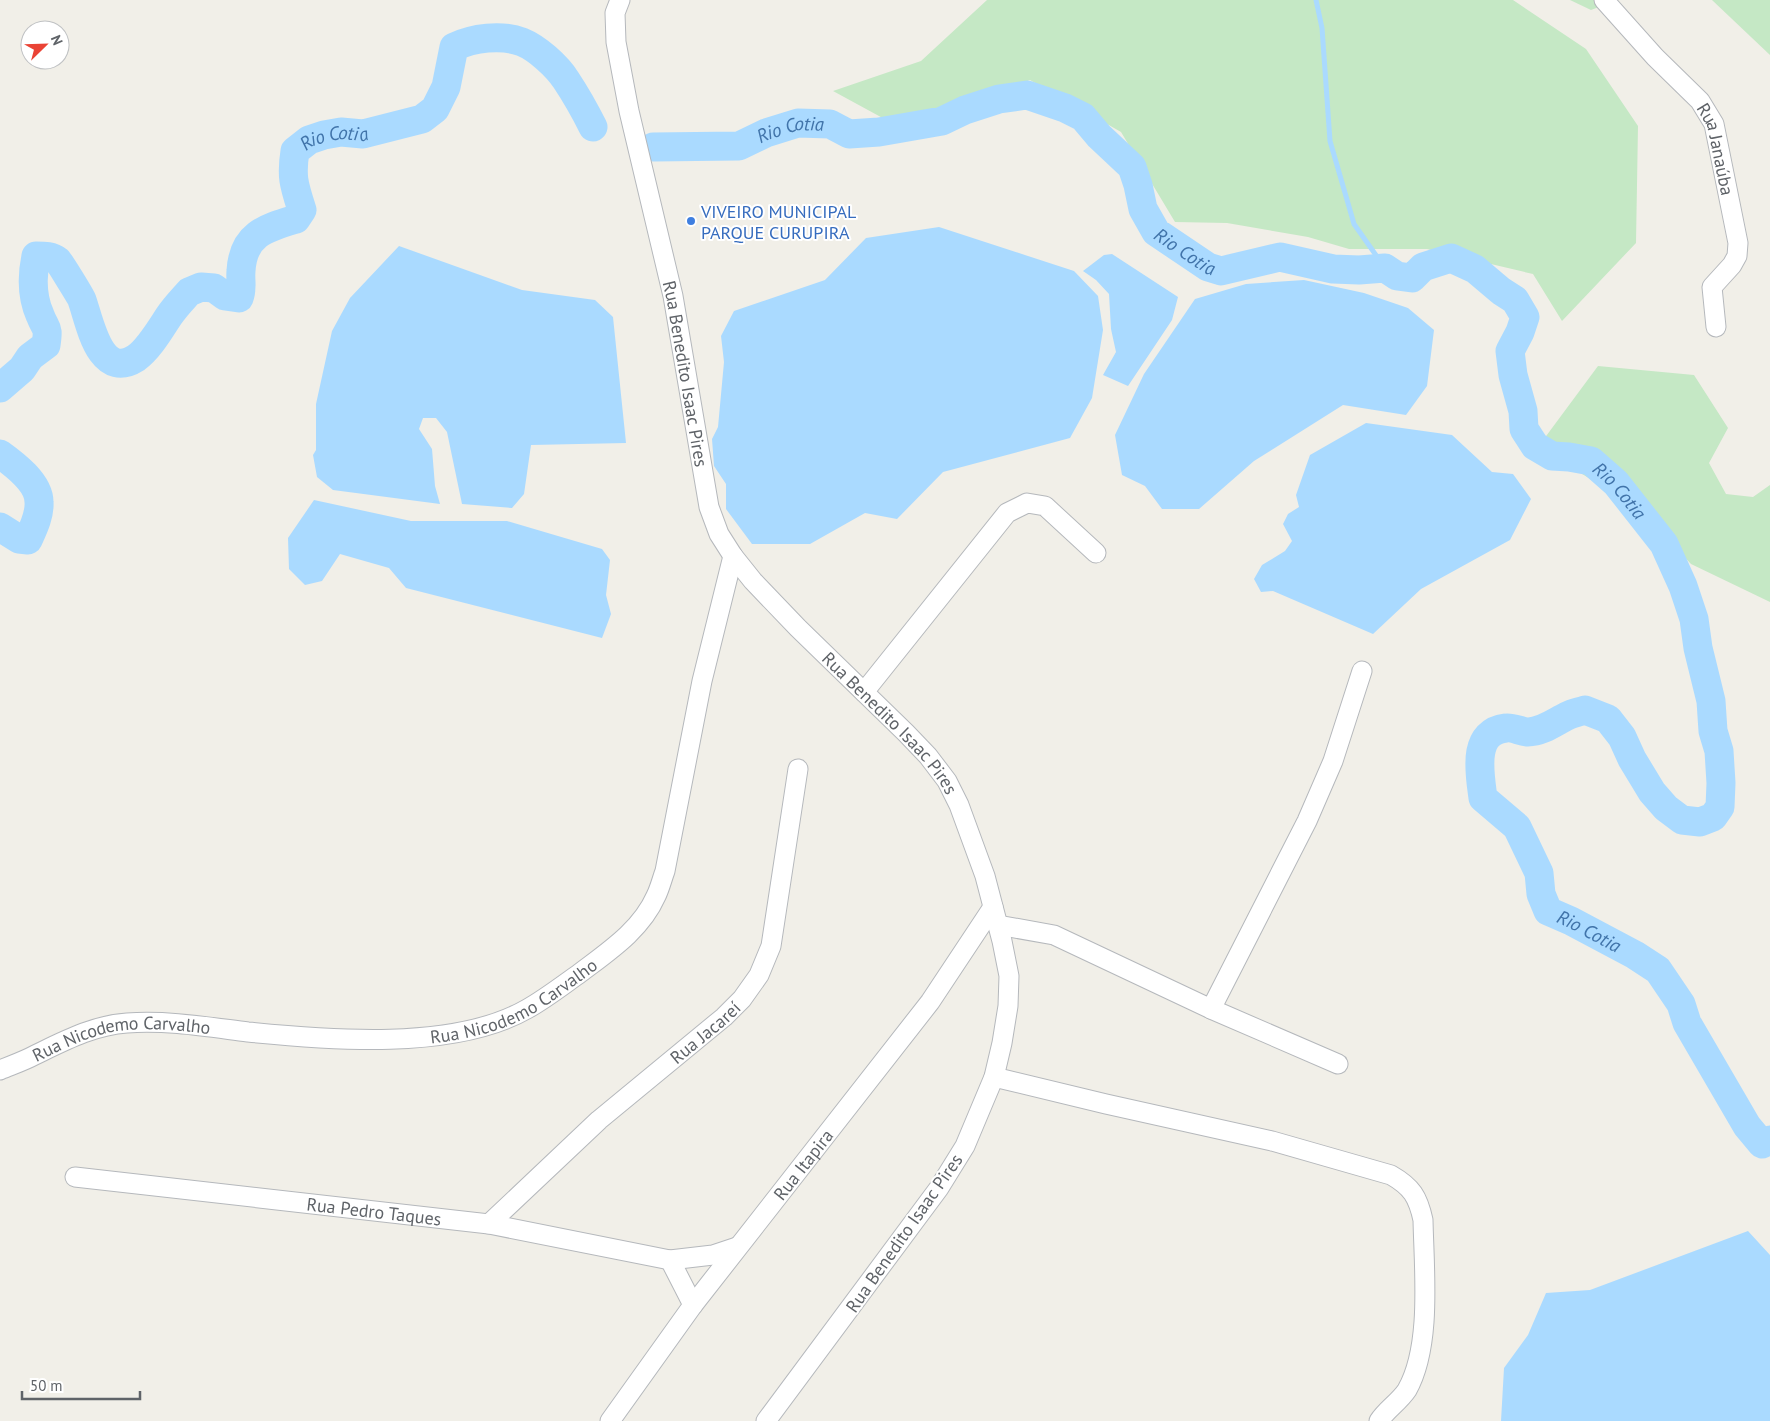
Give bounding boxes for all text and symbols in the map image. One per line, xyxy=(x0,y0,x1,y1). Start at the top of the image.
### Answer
north arrow xyxy=(20,20,70,70)
text: N xyxy=(47,32,67,48)
street label: Rua Janaúba xyxy=(1692,98,1740,197)
water label: Rio Cotia xyxy=(752,111,825,148)
water label: Rio Cotia xyxy=(294,120,371,155)
place label: VIVEIRO MUNICIPAL PARQUE CURUPIRA xyxy=(700,200,856,244)
marker: VIVEIRO MUNICIPAL PARQUE CURUPIRA xyxy=(685,215,697,227)
water label: Rio Cotia xyxy=(1150,222,1219,281)
street label: Rua Benedito Isaac Pires xyxy=(658,278,713,468)
water label: Rio Cotia xyxy=(1588,456,1652,524)
street label: Rua Benedito Isaac Pires xyxy=(818,647,963,798)
water label: Rio Cotia xyxy=(1553,904,1626,958)
street label: Rua Nicodemo Carvalho xyxy=(429,953,601,1048)
street label: Rua Jacareí xyxy=(665,996,745,1068)
street label: Rua Nicodemo Carvalho xyxy=(28,1011,212,1066)
street label: Rua Itapira xyxy=(768,1124,838,1205)
street label: Rua Benedito Isaac Pires xyxy=(841,1149,967,1317)
street label: Rua Pedro Taques xyxy=(305,1192,443,1230)
scale bar xyxy=(22,1368,140,1400)
text: 50 m xyxy=(30,1376,63,1395)

